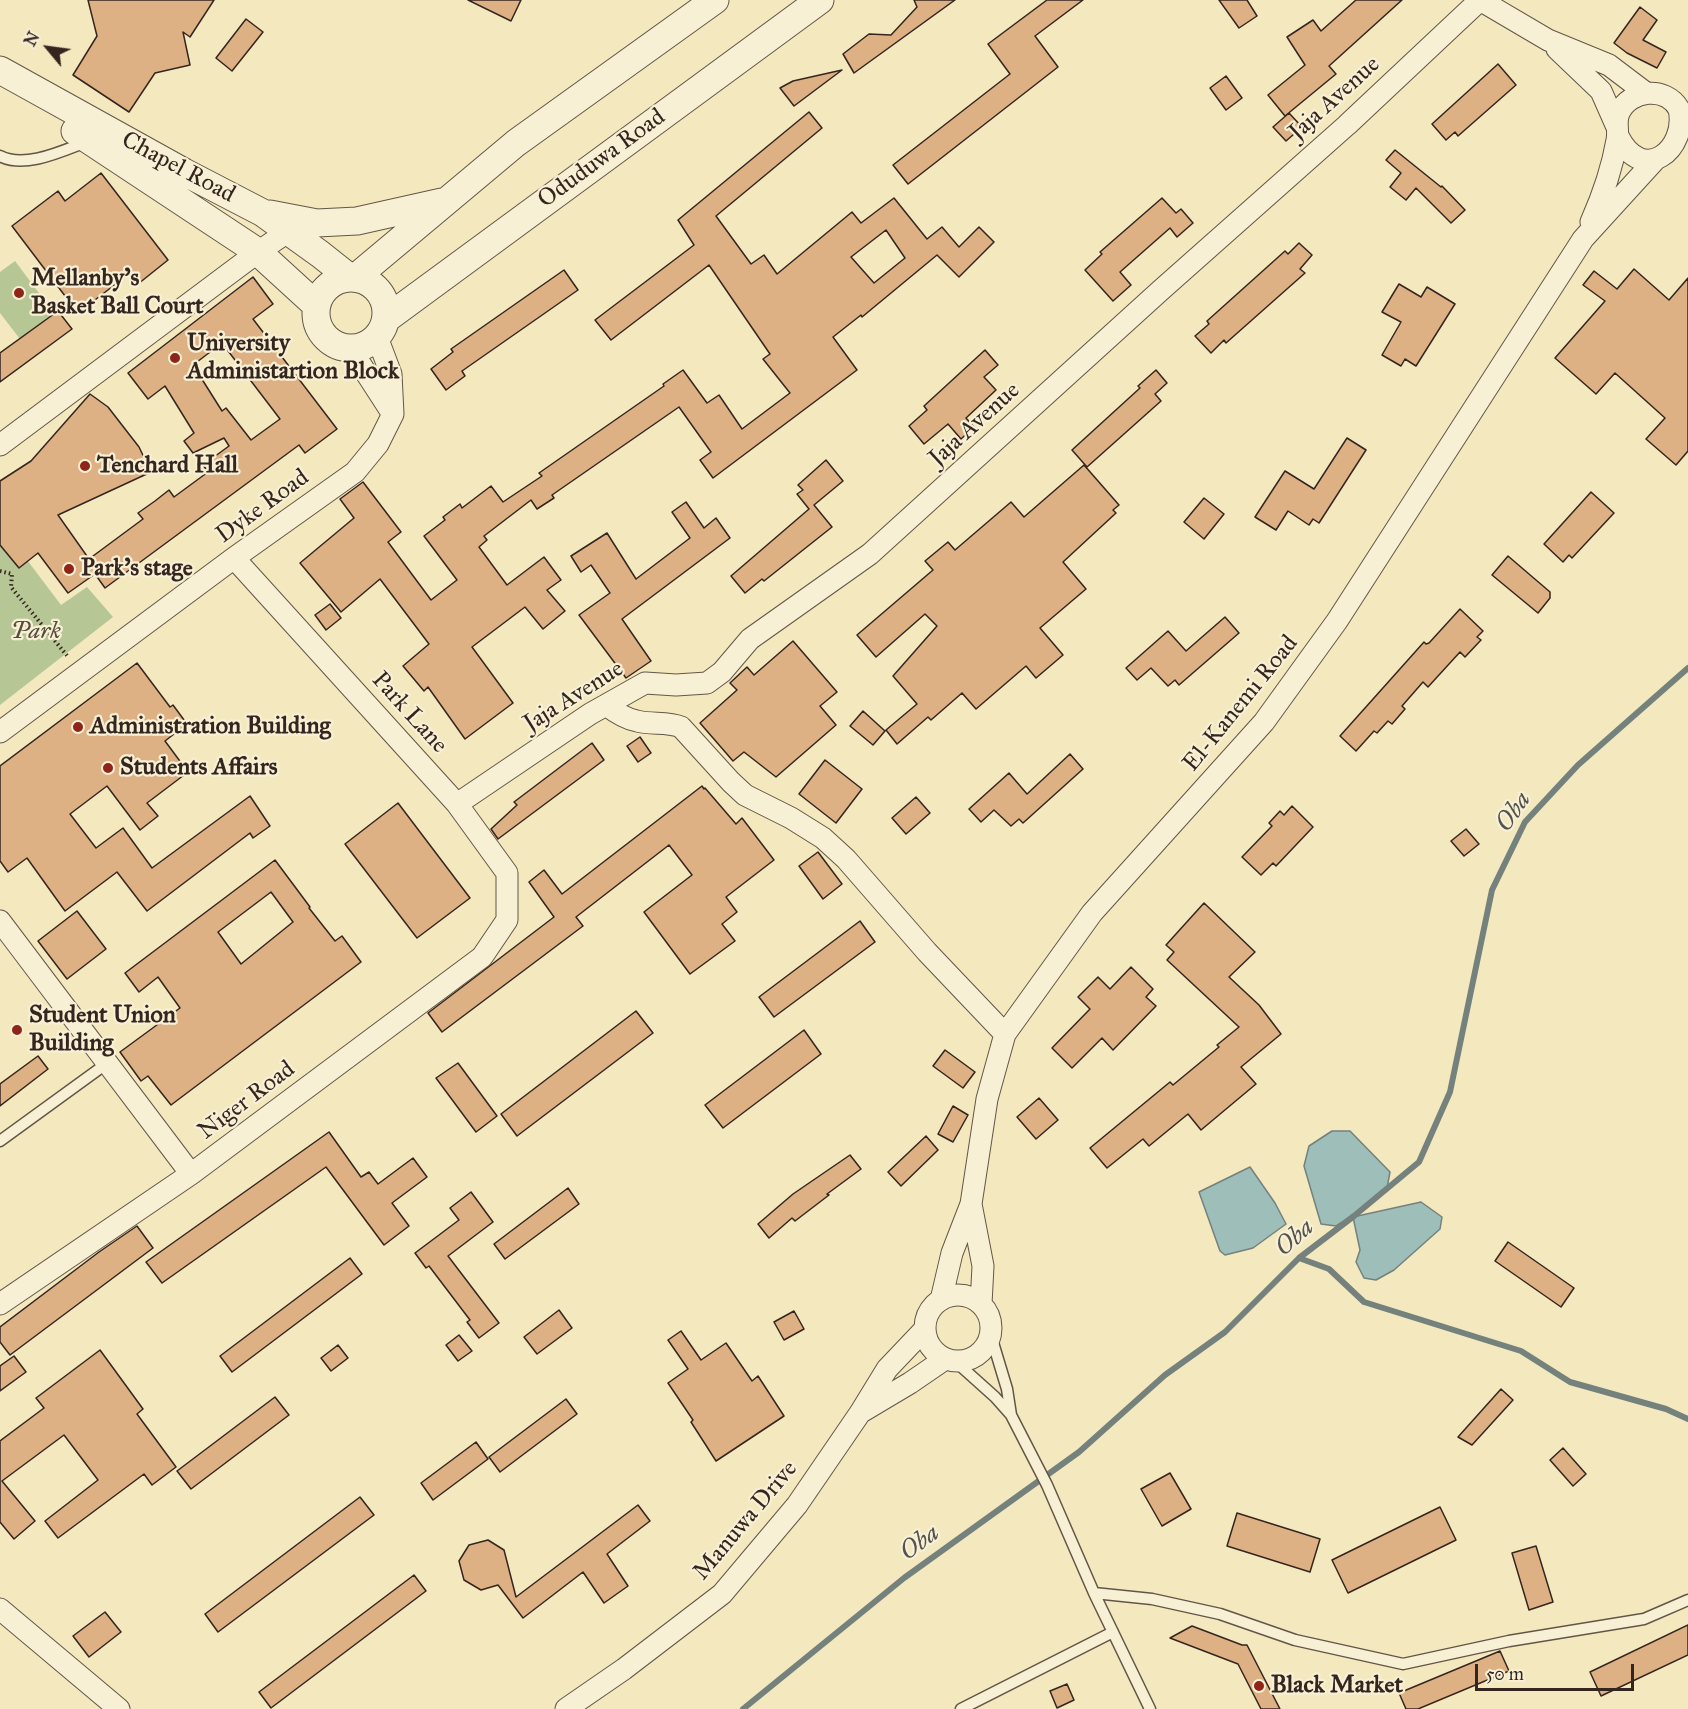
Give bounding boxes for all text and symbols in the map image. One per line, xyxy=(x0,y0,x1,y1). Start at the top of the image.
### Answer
north arrow xyxy=(18,18,78,78)
text: N xyxy=(20,28,43,50)
street label: Jaja Avenue xyxy=(1284,51,1386,147)
street label: Oduduwa Road xyxy=(533,103,671,215)
street label: Chapel Road xyxy=(116,126,240,210)
place label: Mellanby's Basket Ball Court xyxy=(31,265,203,321)
marker: Mellanby's Basket Ball Court xyxy=(12,286,26,300)
place label: University Administartion Block xyxy=(187,330,399,386)
marker: University Administartion Block xyxy=(168,351,182,365)
street label: Jaja Avenue xyxy=(924,377,1026,473)
place label: Tenchard Hall xyxy=(97,452,238,480)
marker: Tenchard Hall xyxy=(78,459,92,473)
street label: Dyke Road xyxy=(211,464,315,550)
place label: Park's stage xyxy=(81,555,193,583)
marker: Park's stage xyxy=(62,562,76,576)
park label: Park xyxy=(11,618,61,646)
street label: El-Kanemi Road xyxy=(1177,630,1305,778)
street label: Jaja Avenue xyxy=(519,655,629,739)
street label: Park Lane xyxy=(365,666,453,760)
place label: Administration Building xyxy=(90,713,331,741)
marker: Administration Building xyxy=(71,720,85,734)
place label: Students Affairs xyxy=(120,754,277,782)
marker: Students Affairs xyxy=(101,761,115,775)
water label: Oba xyxy=(1489,786,1539,838)
place label: Student Union Building xyxy=(29,1002,176,1058)
marker: Student Union Building xyxy=(10,1023,24,1037)
street label: Niger Road xyxy=(193,1055,301,1147)
water label: Oba xyxy=(1269,1213,1321,1263)
street label: Manuwa Drive xyxy=(688,1455,804,1587)
water label: Oba xyxy=(894,1518,946,1568)
scale bar xyxy=(1478,1652,1637,1690)
text: 50 m xyxy=(1486,1663,1524,1685)
place label: Black Market xyxy=(1271,1672,1403,1700)
marker: Black Market xyxy=(1252,1679,1266,1693)

